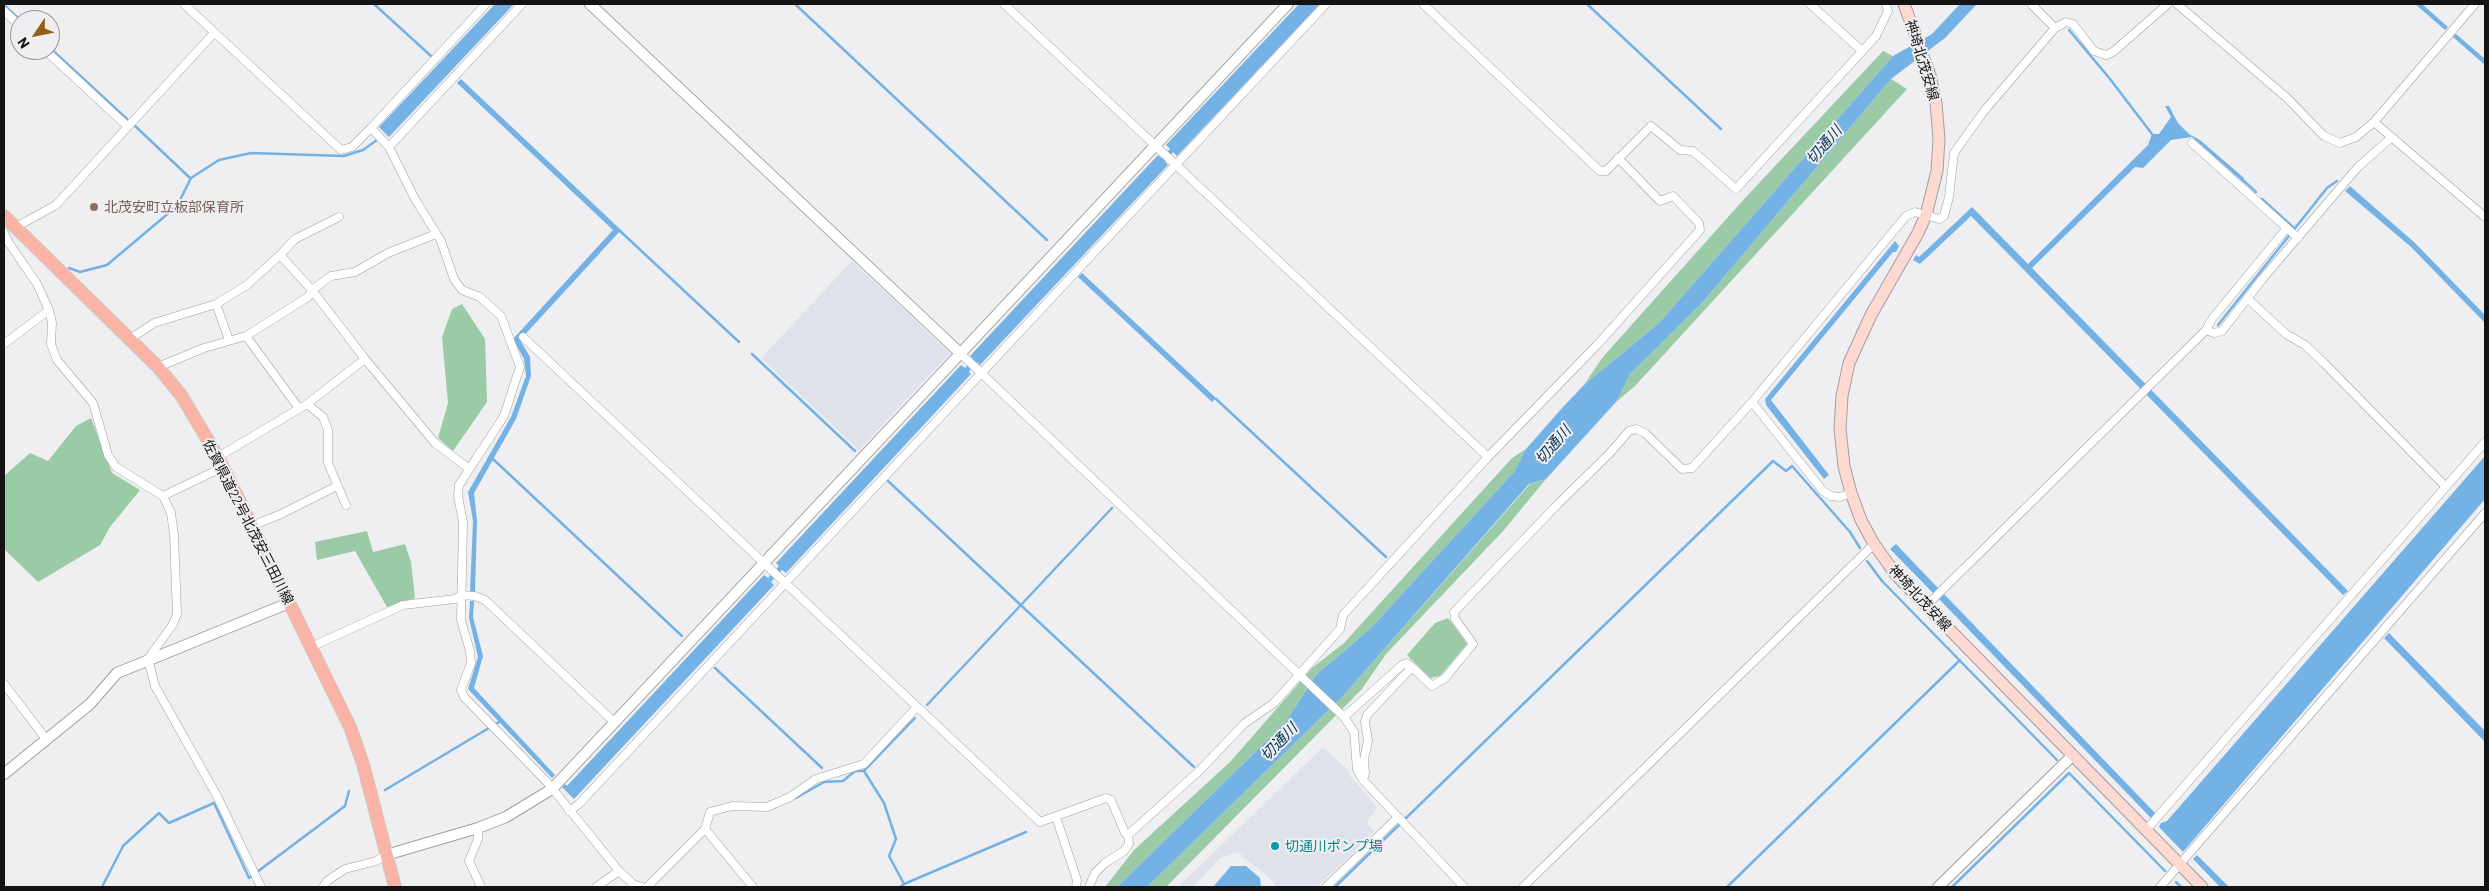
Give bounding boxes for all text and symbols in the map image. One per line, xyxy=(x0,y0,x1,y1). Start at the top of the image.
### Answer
north arrow xyxy=(10,10,60,60)
street label: 神埼北茂安線 xyxy=(1902,17,1942,103)
text: N xyxy=(13,34,33,52)
water label: 切通川 xyxy=(1802,122,1846,168)
place label: 北茂安町立板部保育所 xyxy=(104,199,244,215)
marker: 北茂安町立板部保育所 xyxy=(88,201,100,213)
water label: 切通川 xyxy=(1531,422,1575,468)
street label: 佐賀県道22号北茂安三田川線 xyxy=(199,437,297,607)
street label: 神埼北茂安線 xyxy=(1885,562,1955,634)
water label: 切通川 xyxy=(1257,720,1301,764)
place label: 切通川ポンプ場 xyxy=(1285,838,1383,854)
marker: 切通川ポンプ場 xyxy=(1269,840,1281,852)

